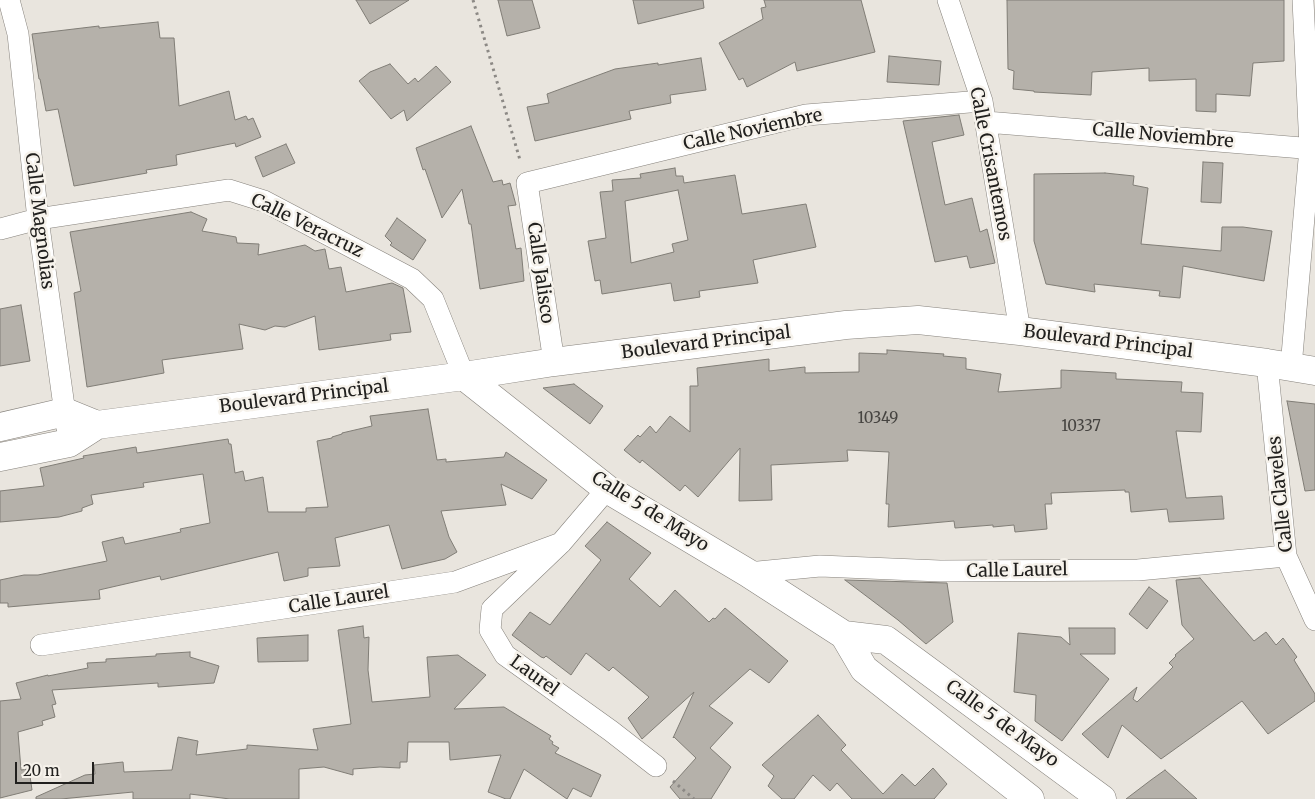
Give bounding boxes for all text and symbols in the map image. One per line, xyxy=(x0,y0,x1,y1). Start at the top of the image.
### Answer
street label: Calle Crisantemos xyxy=(965,86,1015,242)
street label: Calle Noviembre xyxy=(682,105,824,155)
street label: Calle Noviembre xyxy=(1092,119,1234,153)
street label: Calle Magnolias xyxy=(20,152,58,290)
street label: Calle Veracruz xyxy=(247,189,367,263)
street label: Calle Jalisco xyxy=(522,221,558,325)
street label: Boulevard Principal xyxy=(1022,321,1194,363)
street label: Boulevard Principal xyxy=(620,322,792,364)
street label: Boulevard Principal xyxy=(218,376,390,418)
house number: 10349 xyxy=(858,410,898,428)
house number: 10337 xyxy=(1061,418,1101,436)
street label: Calle Claveles xyxy=(1264,435,1298,553)
street label: Calle 5 de Mayo xyxy=(588,467,712,557)
street label: Calle Laurel xyxy=(966,559,1068,583)
street label: Calle Laurel xyxy=(287,581,391,619)
street label: Laurel xyxy=(505,651,563,701)
street label: Calle 5 de Mayo xyxy=(942,676,1062,772)
scale bar xyxy=(18,752,96,784)
text: 20 m xyxy=(23,761,60,780)

